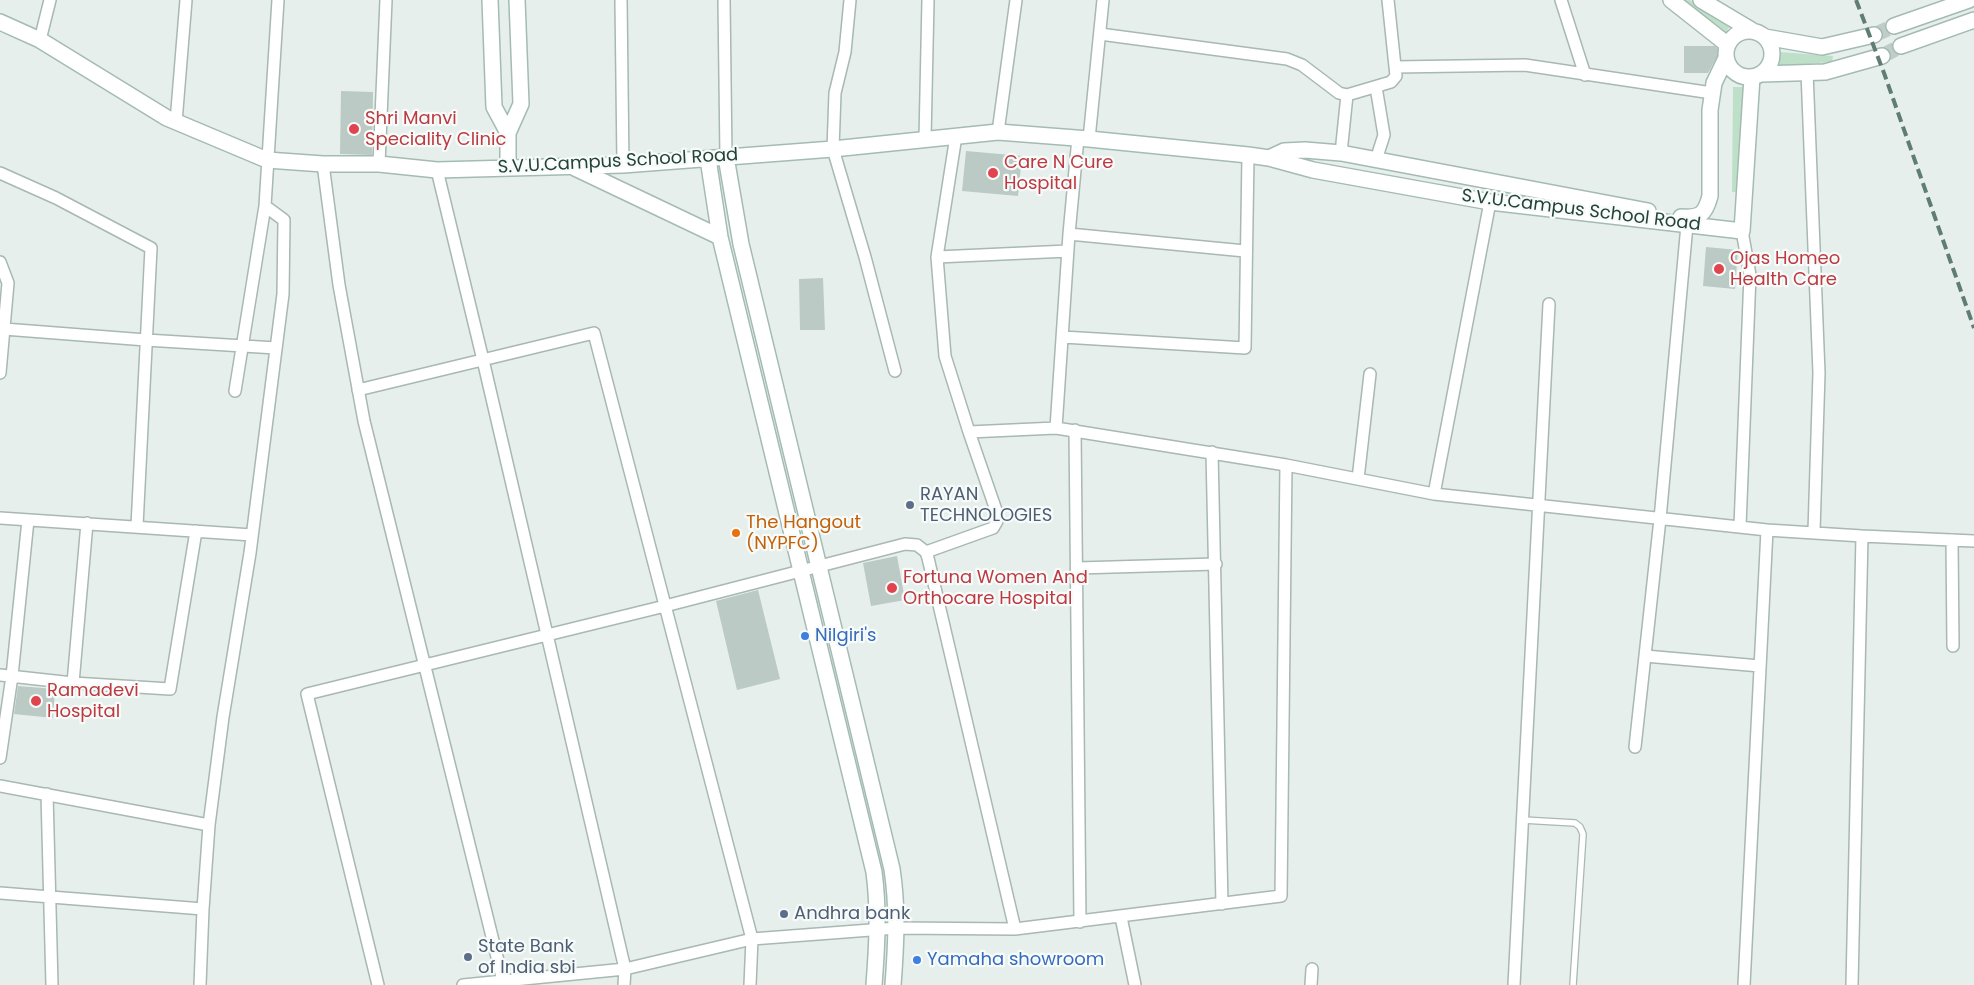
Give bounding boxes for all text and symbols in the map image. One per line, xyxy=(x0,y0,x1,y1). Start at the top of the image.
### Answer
place label: Shri Manvi Speciality Clinic xyxy=(365,108,506,150)
marker: Shri Manvi Speciality Clinic xyxy=(347,122,361,136)
street label: S.V.U.Campus School Road xyxy=(497,145,739,179)
place label: Care N Cure Hospital xyxy=(1004,152,1113,194)
marker: Care N Cure Hospital xyxy=(986,166,1000,180)
street label: S.V.U.Campus School Road xyxy=(1460,186,1702,236)
place label: Ojas Homeo Health Care xyxy=(1730,248,1840,290)
marker: Ojas Homeo Health Care xyxy=(1712,262,1726,276)
place label: RAYAN TECHNOLOGIES xyxy=(920,484,1052,526)
marker: RAYAN TECHNOLOGIES xyxy=(904,499,916,511)
place label: The Hangout (NYPFC) xyxy=(746,512,861,554)
marker: The Hangout (NYPFC) xyxy=(730,527,742,539)
place label: Fortuna Women And Orthocare Hospital xyxy=(903,567,1088,610)
marker: Fortuna Women And Orthocare Hospital xyxy=(885,581,899,595)
place label: Nilgiri's xyxy=(815,625,877,647)
marker: Nilgiri's xyxy=(799,630,811,642)
place label: Ramadevi Hospital xyxy=(47,680,139,722)
marker: Ramadevi Hospital xyxy=(29,694,43,708)
place label: Andhra bank xyxy=(794,903,910,925)
marker: Andhra bank xyxy=(778,908,790,920)
place label: State Bank of India sbi xyxy=(478,936,576,979)
place label: Yamaha showroom xyxy=(927,949,1104,971)
marker: State Bank of India sbi xyxy=(462,951,474,963)
marker: Yamaha showroom xyxy=(911,954,923,966)

